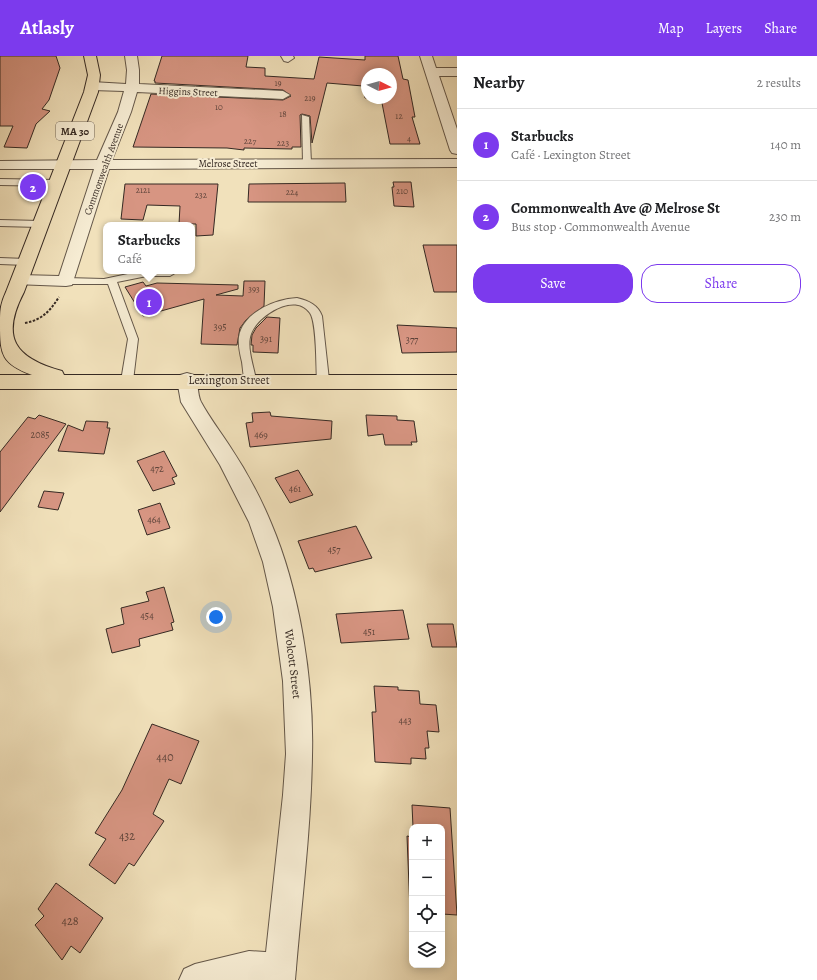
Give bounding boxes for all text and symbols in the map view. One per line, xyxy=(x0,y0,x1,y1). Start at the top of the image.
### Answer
text: Atlasly xyxy=(20,15,74,41)
text: Map xyxy=(658,19,684,38)
text: Layers xyxy=(706,19,742,38)
text: Share xyxy=(764,19,797,38)
north arrow xyxy=(361,68,397,104)
text: Nearby xyxy=(473,71,524,94)
text: 2 results xyxy=(757,74,801,91)
house number: 19 xyxy=(274,77,282,89)
street label: Higgins Street xyxy=(158,84,218,99)
house number: 219 xyxy=(304,92,316,104)
house number: 10 xyxy=(215,101,223,113)
house number: 18 xyxy=(279,108,287,120)
house number: 12 xyxy=(395,110,403,122)
street label: Commonwealth Avenue xyxy=(81,121,126,217)
road number: MA 30 xyxy=(56,122,94,140)
text: Starbucks xyxy=(511,126,574,146)
house number: 4 xyxy=(407,132,411,144)
house number: 227 xyxy=(244,135,256,147)
text: 1 xyxy=(484,136,488,153)
text: 140 m xyxy=(770,136,801,153)
house number: 223 xyxy=(277,137,289,149)
text: Café · Lexington Street xyxy=(511,146,631,163)
street label: Melrose Street xyxy=(199,157,258,170)
pin: 2 xyxy=(20,172,46,202)
house number: 2121 xyxy=(136,184,150,196)
house number: 210 xyxy=(396,185,408,197)
house number: 224 xyxy=(286,186,298,198)
house number: 232 xyxy=(195,189,208,201)
text: Commonwealth Ave @ Melrose St xyxy=(511,198,720,218)
text: 2 xyxy=(483,208,489,225)
text: 230 m xyxy=(769,208,801,225)
text: Bus stop · Commonwealth Avenue xyxy=(511,218,690,235)
popup xyxy=(103,222,195,274)
text: Starbucks xyxy=(118,230,180,250)
text: Café xyxy=(118,250,142,267)
button: Save xyxy=(473,264,633,303)
button: Share xyxy=(641,264,801,303)
house number: 393 xyxy=(248,283,260,295)
pin: 1 xyxy=(136,287,162,317)
house number: 395 xyxy=(213,320,227,333)
house number: 391 xyxy=(260,332,273,345)
house number: 377 xyxy=(406,333,419,346)
street label: Lexington Street xyxy=(188,372,270,388)
house number: 2085 xyxy=(30,428,50,441)
house number: 469 xyxy=(254,428,268,441)
house number: 472 xyxy=(150,462,164,475)
house number: 461 xyxy=(289,482,302,495)
house number: 464 xyxy=(147,513,161,526)
house number: 457 xyxy=(327,543,341,556)
your location xyxy=(206,607,226,627)
house number: 454 xyxy=(140,609,154,622)
house number: 451 xyxy=(363,625,376,638)
street label: Wolcott Street xyxy=(281,627,305,700)
house number: 443 xyxy=(398,714,412,727)
house number: 440 xyxy=(156,749,174,765)
map controls xyxy=(409,824,445,968)
button: + xyxy=(409,824,445,860)
house number: 432 xyxy=(119,828,135,844)
button: − xyxy=(409,860,445,896)
button: locate xyxy=(409,896,445,932)
house number: 428 xyxy=(62,913,79,929)
button: layers xyxy=(409,932,445,968)

